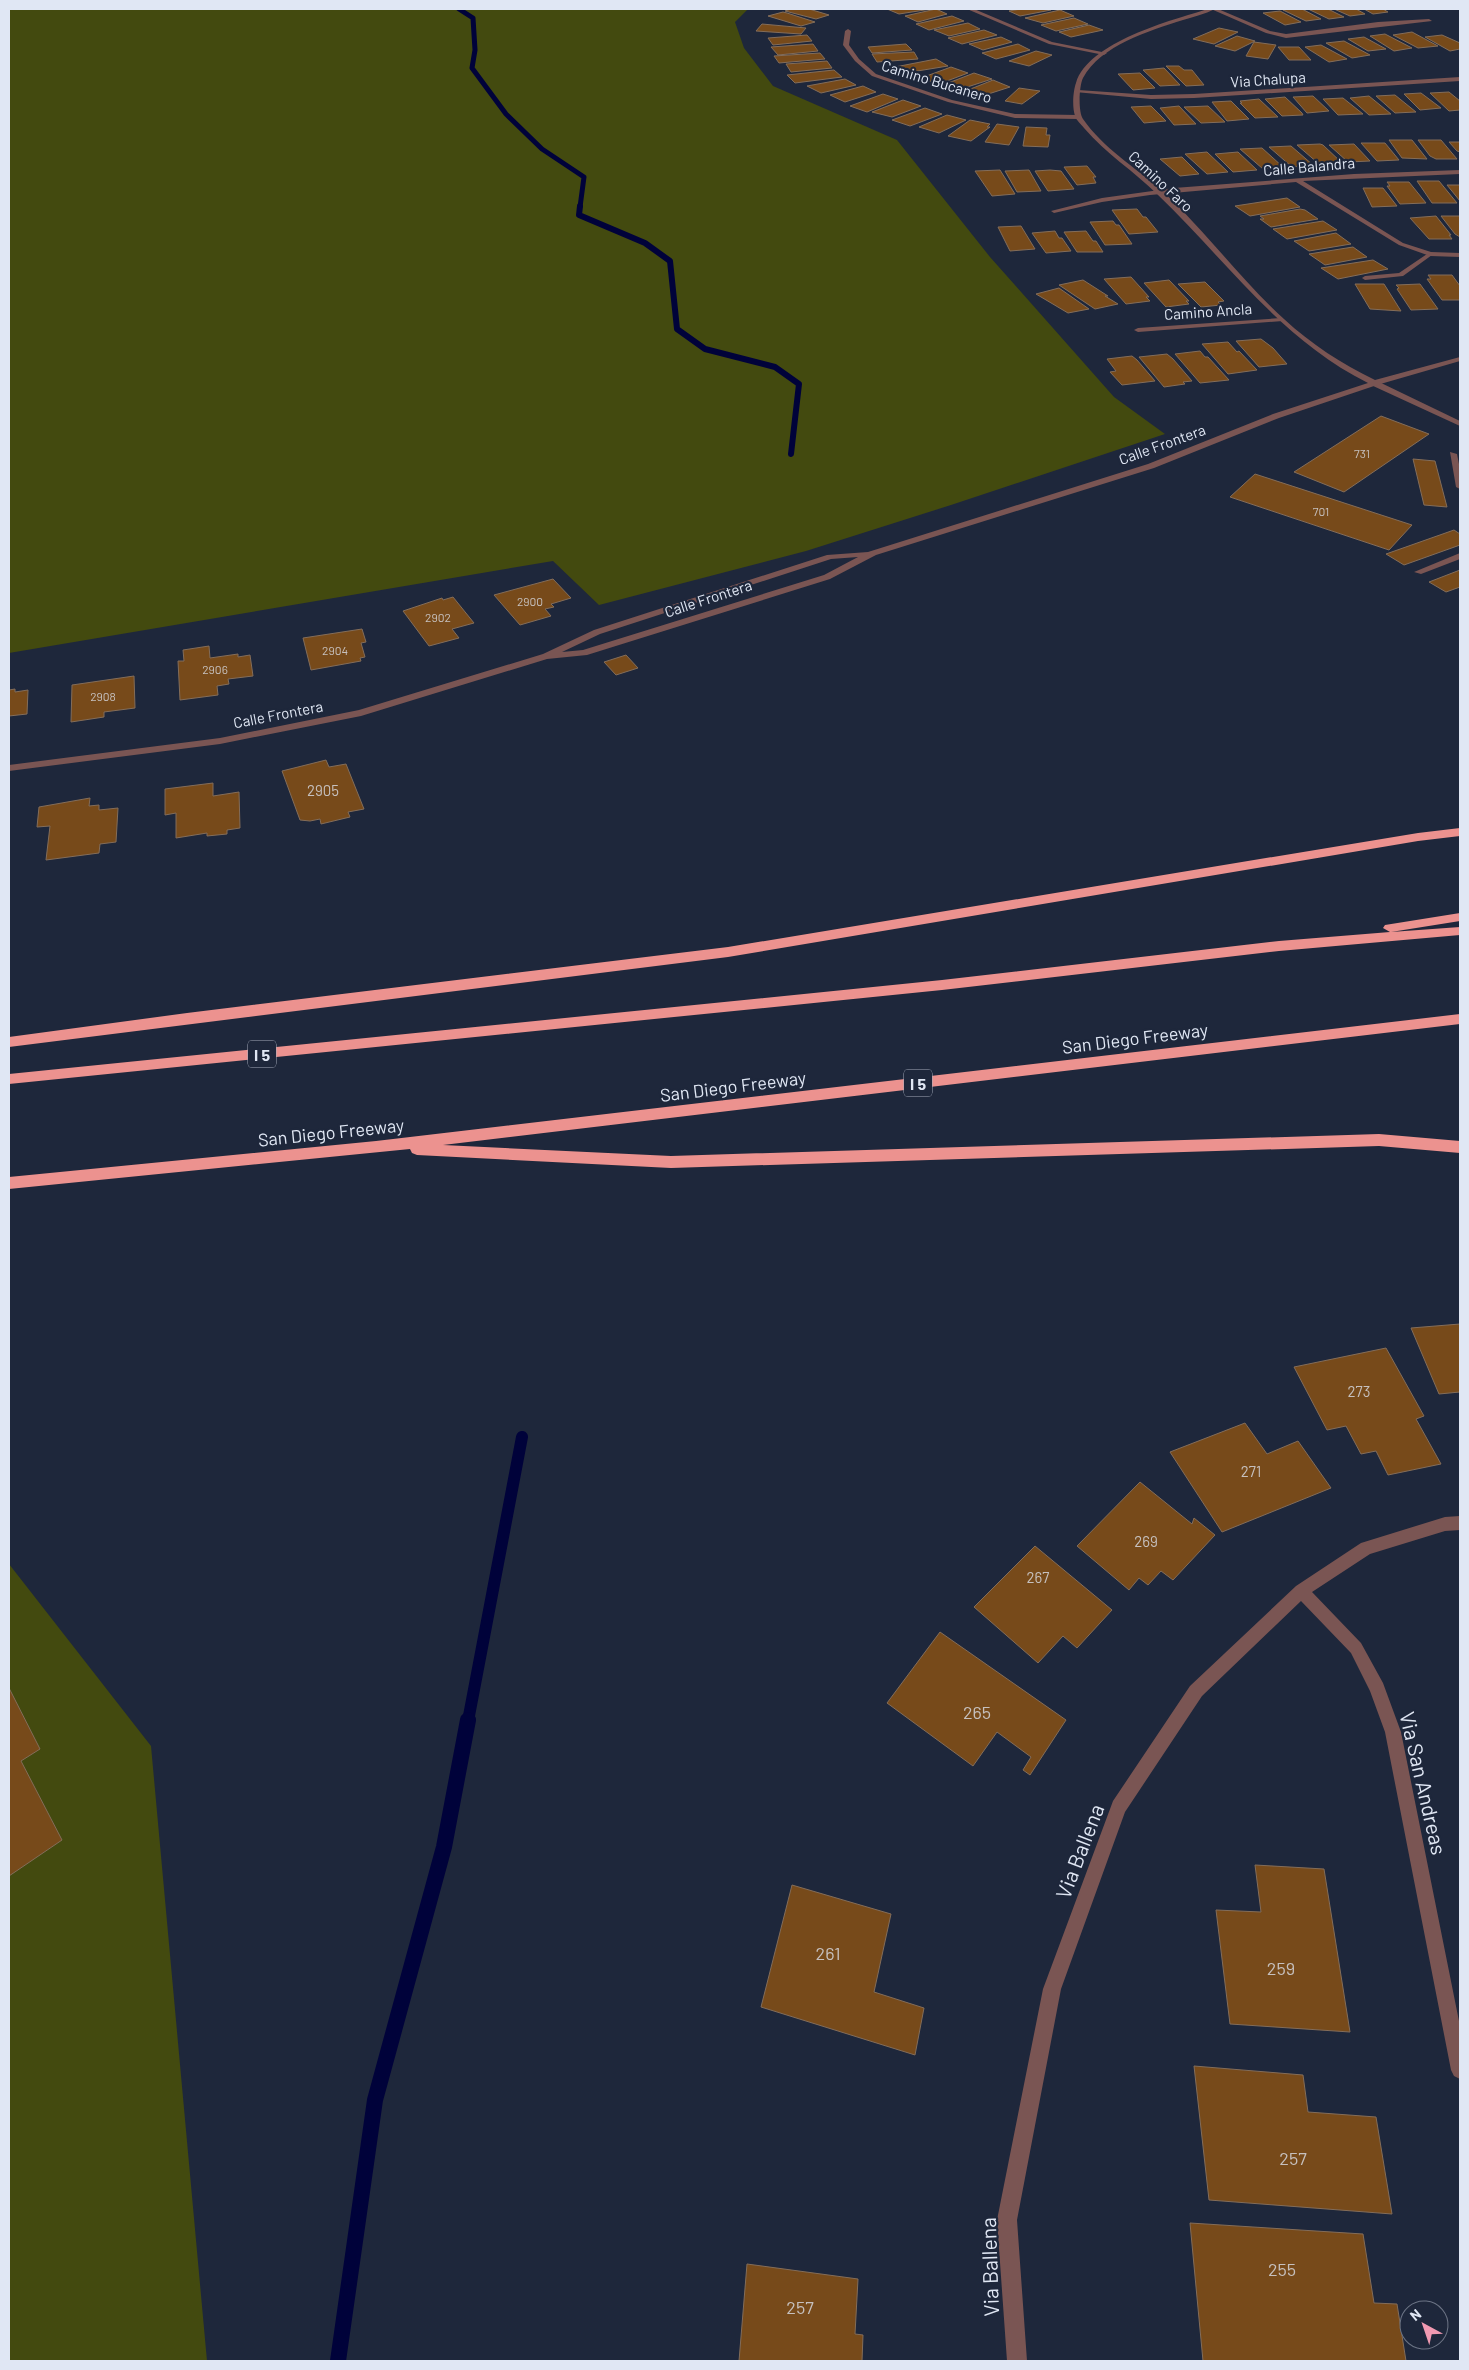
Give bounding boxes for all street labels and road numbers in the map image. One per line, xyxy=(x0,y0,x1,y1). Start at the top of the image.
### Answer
street label: Camino Bucanero xyxy=(880,56,994,106)
street label: Via Chalupa xyxy=(1230,67,1306,91)
street label: Camino Faro xyxy=(1125,147,1197,215)
street label: Calle Balandra xyxy=(1262,153,1356,179)
street label: Camino Ancla xyxy=(1163,299,1253,323)
street label: Calle Frontera xyxy=(1116,420,1208,468)
street label: Calle Frontera xyxy=(662,575,754,621)
street label: Calle Frontera xyxy=(232,696,324,732)
street label: San Diego Freeway xyxy=(1061,1018,1209,1058)
road number: I 5 xyxy=(248,1040,276,1068)
street label: San Diego Freeway xyxy=(659,1066,807,1106)
road number: I 5 xyxy=(904,1070,932,1096)
street label: San Diego Freeway xyxy=(257,1113,405,1151)
street label: Via San Andreas xyxy=(1395,1709,1453,1857)
street label: Via Ballena xyxy=(1050,1800,1108,1902)
street label: Via Ballena xyxy=(975,2217,1003,2317)

